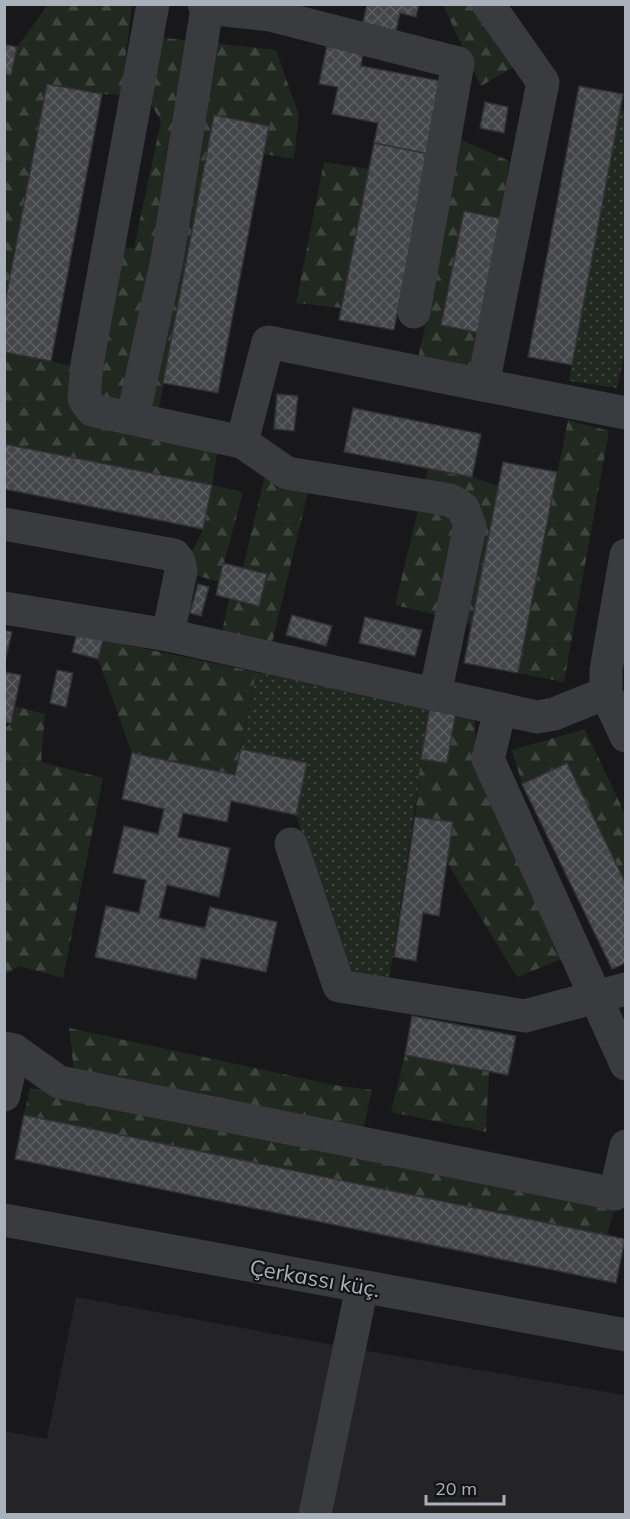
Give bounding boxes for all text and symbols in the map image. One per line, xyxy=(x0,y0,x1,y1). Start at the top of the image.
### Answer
street label: Çerkassı küç. xyxy=(248,1253,382,1303)
scale bar xyxy=(426,1468,504,1506)
text: 20 m xyxy=(435,1477,477,1500)

